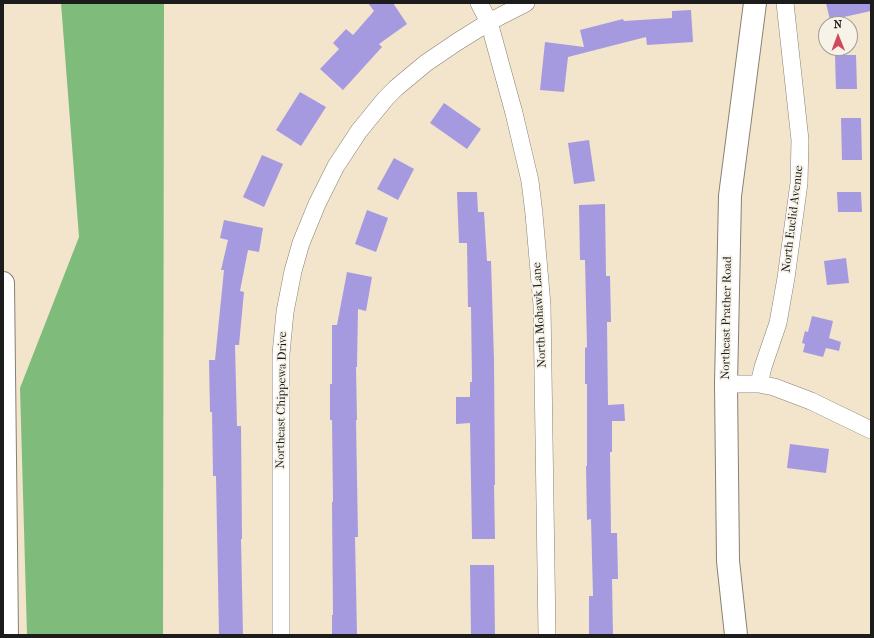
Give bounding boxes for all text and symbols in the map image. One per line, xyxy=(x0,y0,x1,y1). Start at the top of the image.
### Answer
north arrow xyxy=(818,16,858,56)
text: N xyxy=(833,18,842,31)
street label: North Euclid Avenue xyxy=(779,165,807,273)
street label: Northeast Prather Road xyxy=(719,256,735,380)
street label: North Mohawk Lane xyxy=(530,262,550,368)
street label: Northeast Chippewa Drive xyxy=(274,331,290,469)

